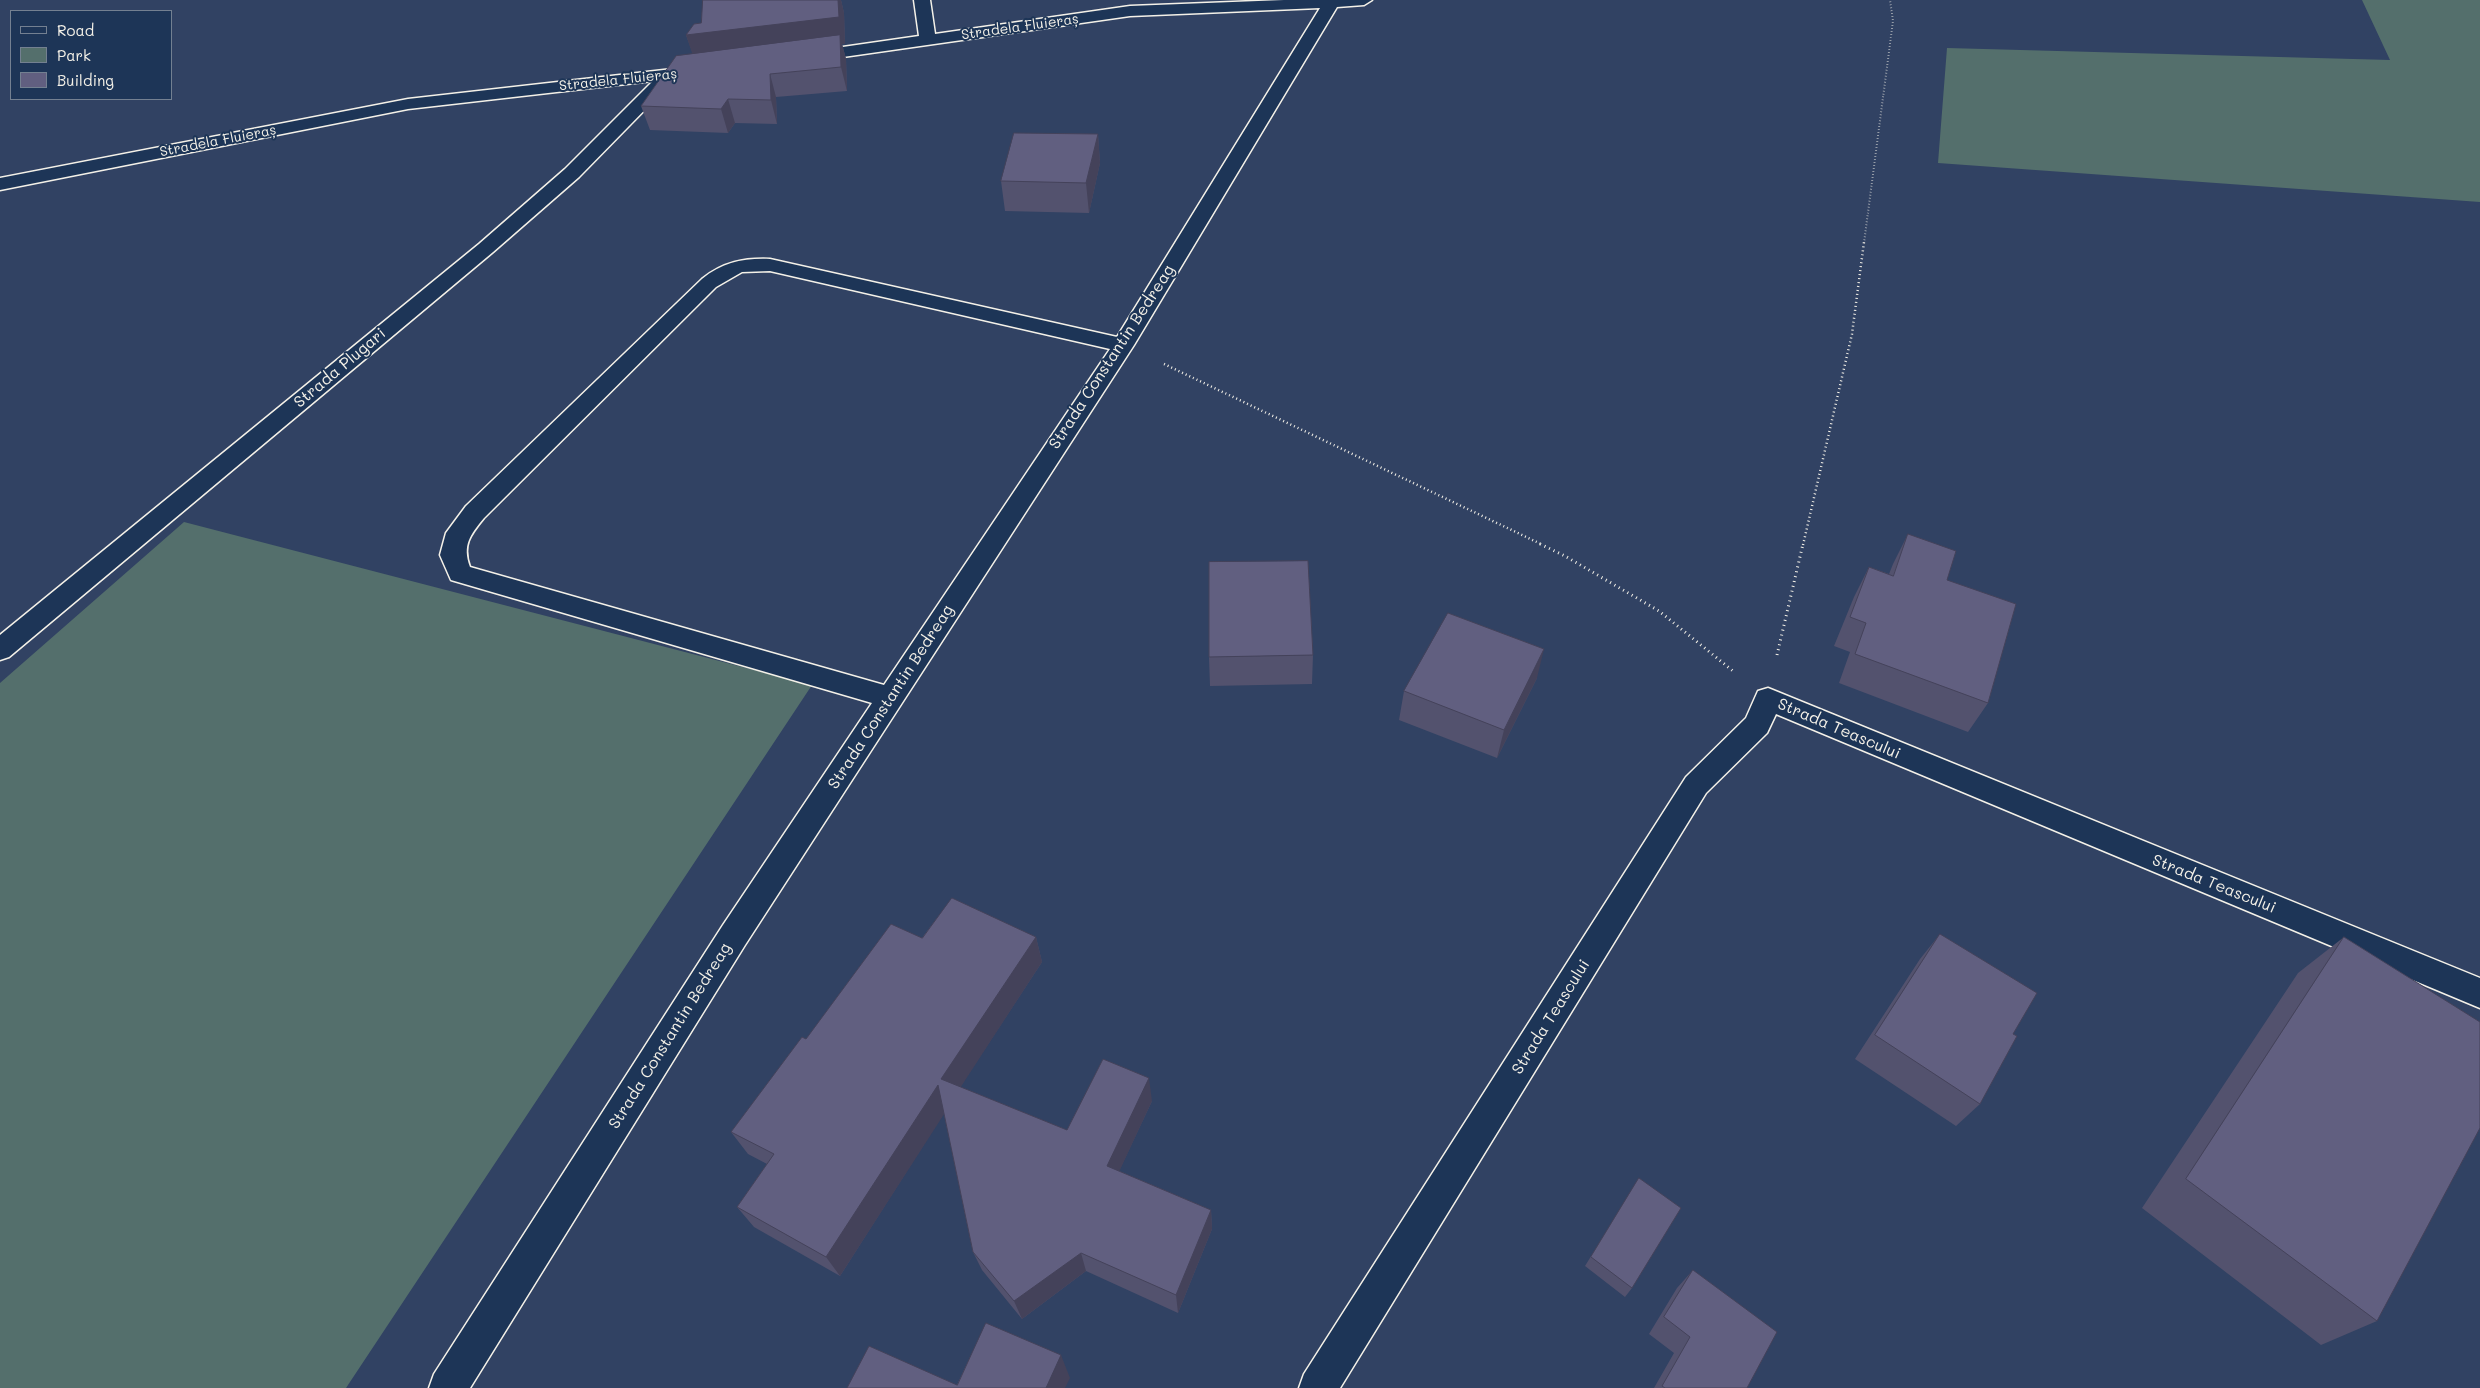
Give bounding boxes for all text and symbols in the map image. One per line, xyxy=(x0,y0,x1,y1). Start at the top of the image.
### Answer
legend xyxy=(10,10,172,100)
street label: Stradela Fluieraș xyxy=(960,10,1080,44)
text: Road xyxy=(57,20,94,40)
text: Park xyxy=(57,45,91,65)
street label: Stradela Fluieraș xyxy=(558,65,678,95)
text: Building xyxy=(57,70,114,90)
street label: Stradela Fluieraș xyxy=(158,121,278,161)
street label: Strada Constantin Bedreag xyxy=(1045,261,1179,453)
street label: Strada Plugari xyxy=(290,324,390,412)
street label: Strada Constantin Bedreag xyxy=(824,601,958,793)
street label: Strada Teascului xyxy=(1775,694,1903,764)
street label: Strada Teascului xyxy=(2149,850,2279,918)
street label: Strada Constantin Bedreag xyxy=(605,939,735,1133)
street label: Strada Teascului xyxy=(1508,956,1594,1078)

